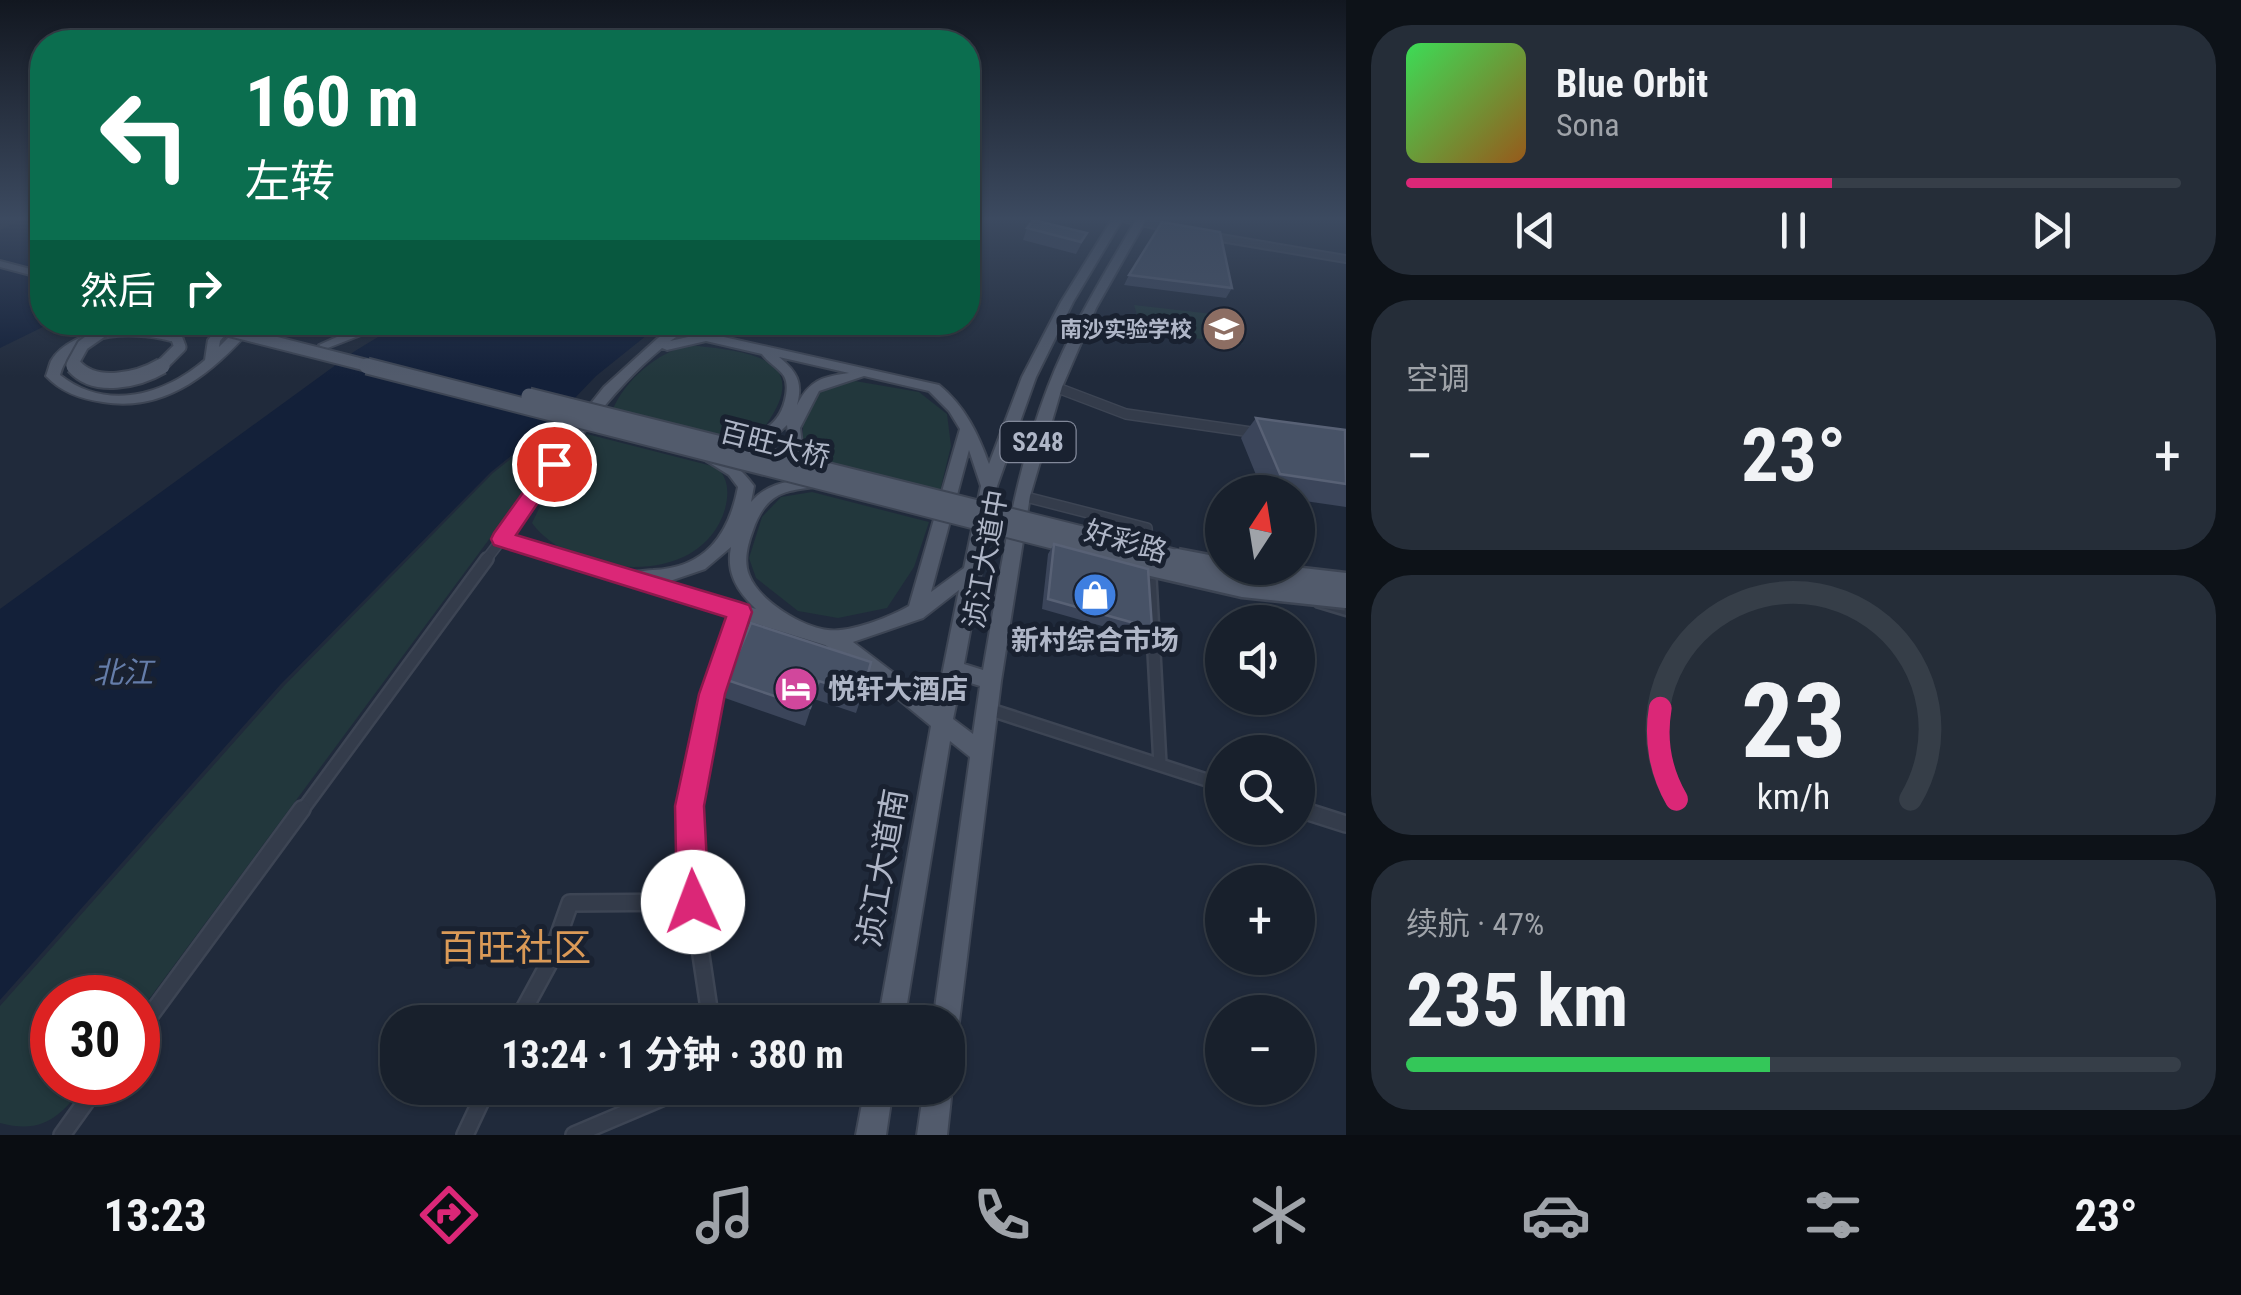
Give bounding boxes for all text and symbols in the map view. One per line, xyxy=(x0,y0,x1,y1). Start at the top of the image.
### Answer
text: 160 m xyxy=(245,61,419,143)
text: Blue Orbit xyxy=(1556,62,1708,106)
icon: left xyxy=(80,70,210,200)
text: Sona xyxy=(1556,106,1619,144)
text: 左转 xyxy=(245,155,335,208)
icon: previous xyxy=(1508,203,1563,258)
icon: pause xyxy=(1766,203,1821,258)
icon: next xyxy=(2024,203,2079,258)
icon: right xyxy=(176,260,231,315)
text: 然后 xyxy=(80,269,156,313)
school or university icon: 南沙实验学校 xyxy=(1201,306,1247,352)
place label: 南沙实验学校 xyxy=(1060,317,1192,342)
text: 空调 xyxy=(1406,360,1470,398)
text: 23° xyxy=(1741,411,1846,499)
street label: 百旺大桥 xyxy=(717,415,833,474)
pin xyxy=(512,422,597,507)
road number: S248 xyxy=(1000,422,1076,462)
text: − xyxy=(1406,424,1434,488)
text: + xyxy=(2154,424,2181,488)
icon: arrive xyxy=(527,437,582,492)
north arrow xyxy=(1205,475,1315,585)
map controls xyxy=(1205,475,1315,1105)
street label: 浈江大道中 xyxy=(957,487,1014,631)
street label: 好彩路 xyxy=(1081,514,1171,569)
shop icon: 新村综合市场 xyxy=(1072,572,1118,618)
button: sound xyxy=(1205,605,1315,715)
place label: 新村综合市场 xyxy=(1011,624,1179,657)
water label: 北江 xyxy=(93,655,156,690)
text: 23 xyxy=(1741,661,1846,782)
hotel icon: 悦轩大酒店 xyxy=(773,666,819,712)
place label: 悦轩大酒店 xyxy=(828,673,968,706)
button: search xyxy=(1205,735,1315,845)
text: km/h xyxy=(1757,776,1830,818)
street label: 浈江大道南 xyxy=(849,786,915,950)
position arrow xyxy=(641,850,745,954)
button: + xyxy=(1205,865,1315,975)
text: 续航 · 47% xyxy=(1406,905,1544,943)
district label: 百旺社区 xyxy=(439,926,591,970)
text: 235 km xyxy=(1406,956,1628,1044)
speed limit sign: 30 xyxy=(30,975,160,1105)
button: − xyxy=(1205,995,1315,1105)
text: 13:24 · 1 分钟 · 380 m xyxy=(501,1033,844,1077)
icon: directions xyxy=(414,1180,484,1250)
icon: music xyxy=(690,1180,760,1250)
icon: phone xyxy=(967,1180,1037,1250)
icon: climate xyxy=(1244,1180,1314,1250)
icon: car xyxy=(1521,1180,1591,1250)
icon: filters xyxy=(1798,1180,1868,1250)
text: 13:23 xyxy=(103,1189,207,1242)
text: 23° xyxy=(2074,1189,2137,1242)

